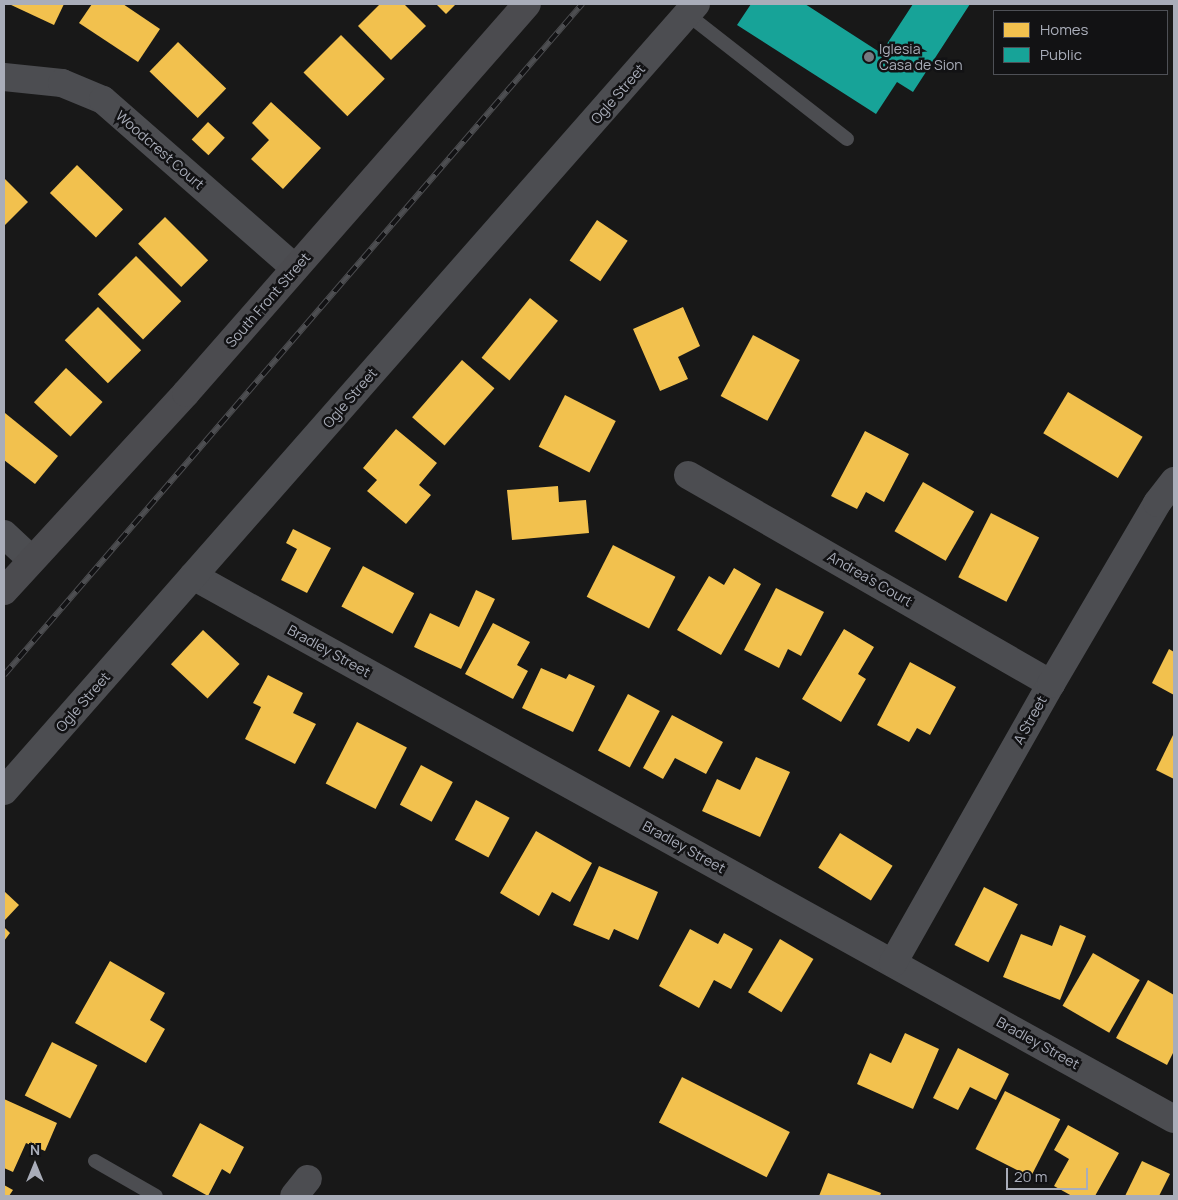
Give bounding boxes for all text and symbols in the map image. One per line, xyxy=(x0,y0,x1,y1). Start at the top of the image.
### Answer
legend xyxy=(993,10,1168,75)
text: Homes xyxy=(1040,19,1088,40)
place label: Iglesia Casa de Sion xyxy=(879,41,962,74)
text: Public xyxy=(1040,44,1082,65)
marker: Iglesia Casa de Sion xyxy=(863,51,875,63)
street label: Ogle Street xyxy=(587,61,649,127)
street label: Woodcrest Court xyxy=(113,107,207,193)
street label: South Front Street xyxy=(222,249,314,351)
street label: Ogle Street xyxy=(319,365,381,431)
street label: Andrea's Court xyxy=(825,548,915,610)
street label: Bradley Street xyxy=(285,621,373,681)
street label: Ogle Street xyxy=(52,669,114,735)
street label: A Street xyxy=(1010,693,1050,747)
street label: Bradley Street xyxy=(640,817,728,877)
street label: Bradley Street xyxy=(994,1013,1082,1073)
north arrow xyxy=(10,1140,60,1190)
text: N xyxy=(30,1140,40,1159)
scale bar xyxy=(1008,1158,1090,1190)
text: 20 m xyxy=(1014,1166,1047,1187)

